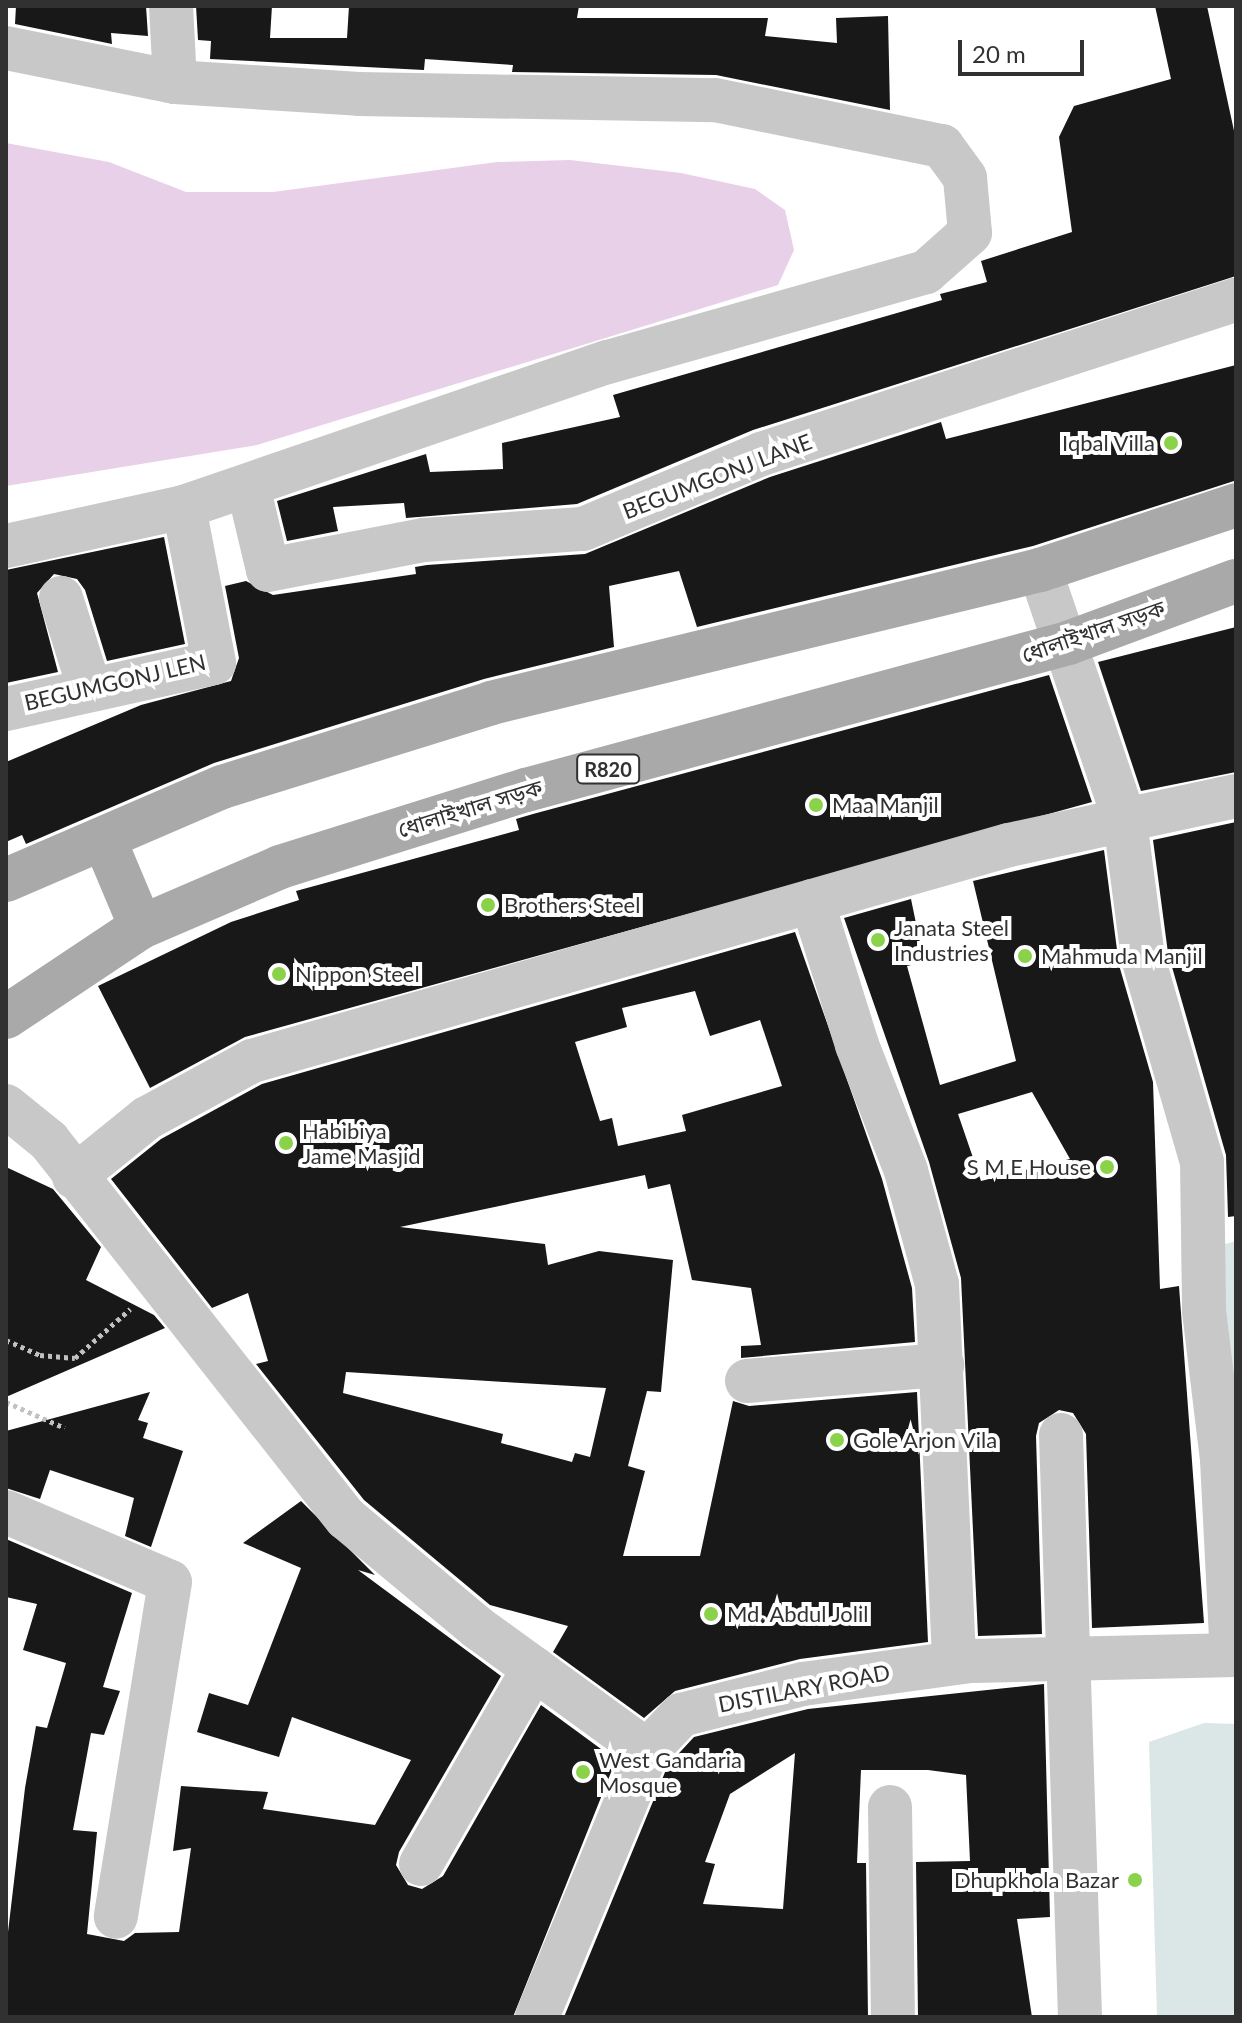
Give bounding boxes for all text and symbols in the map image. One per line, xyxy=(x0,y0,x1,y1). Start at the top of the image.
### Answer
scale bar xyxy=(962,24,1088,74)
text: 20 m xyxy=(972,39,1026,68)
street label: BEGUMGONJ LANE xyxy=(619,428,815,524)
place label: Iqbal Villa xyxy=(1061,430,1155,456)
marker: Iqbal Villa xyxy=(1162,434,1180,452)
street label: ধোলাইখাল সড়ক xyxy=(1018,594,1168,668)
street label: BEGUMGONJ LEN xyxy=(22,648,208,716)
road number: R820 xyxy=(576,753,640,785)
street label: ধোলাইখাল সড়ক xyxy=(395,773,545,843)
place label: Maa Manjil xyxy=(832,792,939,818)
marker: Maa Manjil xyxy=(807,796,825,814)
place label: Brothers Steel xyxy=(504,892,640,918)
marker: Brothers Steel xyxy=(479,896,497,914)
place label: Janata Steel Industries xyxy=(894,914,1009,966)
marker: Janata Steel Industries xyxy=(869,931,887,949)
place label: Mahmuda Manjil xyxy=(1041,943,1203,969)
marker: Mahmuda Manjil xyxy=(1016,947,1034,965)
place label: Nippon Steel xyxy=(295,961,420,987)
marker: Nippon Steel xyxy=(270,965,288,983)
place label: Habibiya Jame Masjid xyxy=(302,1117,421,1168)
marker: Habibiya Jame Masjid xyxy=(277,1134,295,1152)
place label: S M E House xyxy=(967,1154,1091,1180)
marker: S M E House xyxy=(1098,1158,1116,1176)
place label: Gole Arjon Vila xyxy=(853,1427,999,1453)
marker: Gole Arjon Vila xyxy=(828,1431,846,1449)
place label: Md. Abdul Jolil xyxy=(727,1601,870,1627)
marker: Md. Abdul Jolil xyxy=(702,1605,720,1623)
street label: DISTILARY ROAD xyxy=(716,1658,892,1718)
place label: West Gandaria Mosque xyxy=(599,1746,742,1798)
marker: West Gandaria Mosque xyxy=(574,1763,592,1781)
place label: Dhupkhola Bazar xyxy=(954,1867,1119,1893)
marker: Dhupkhola Bazar xyxy=(1126,1871,1144,1889)

